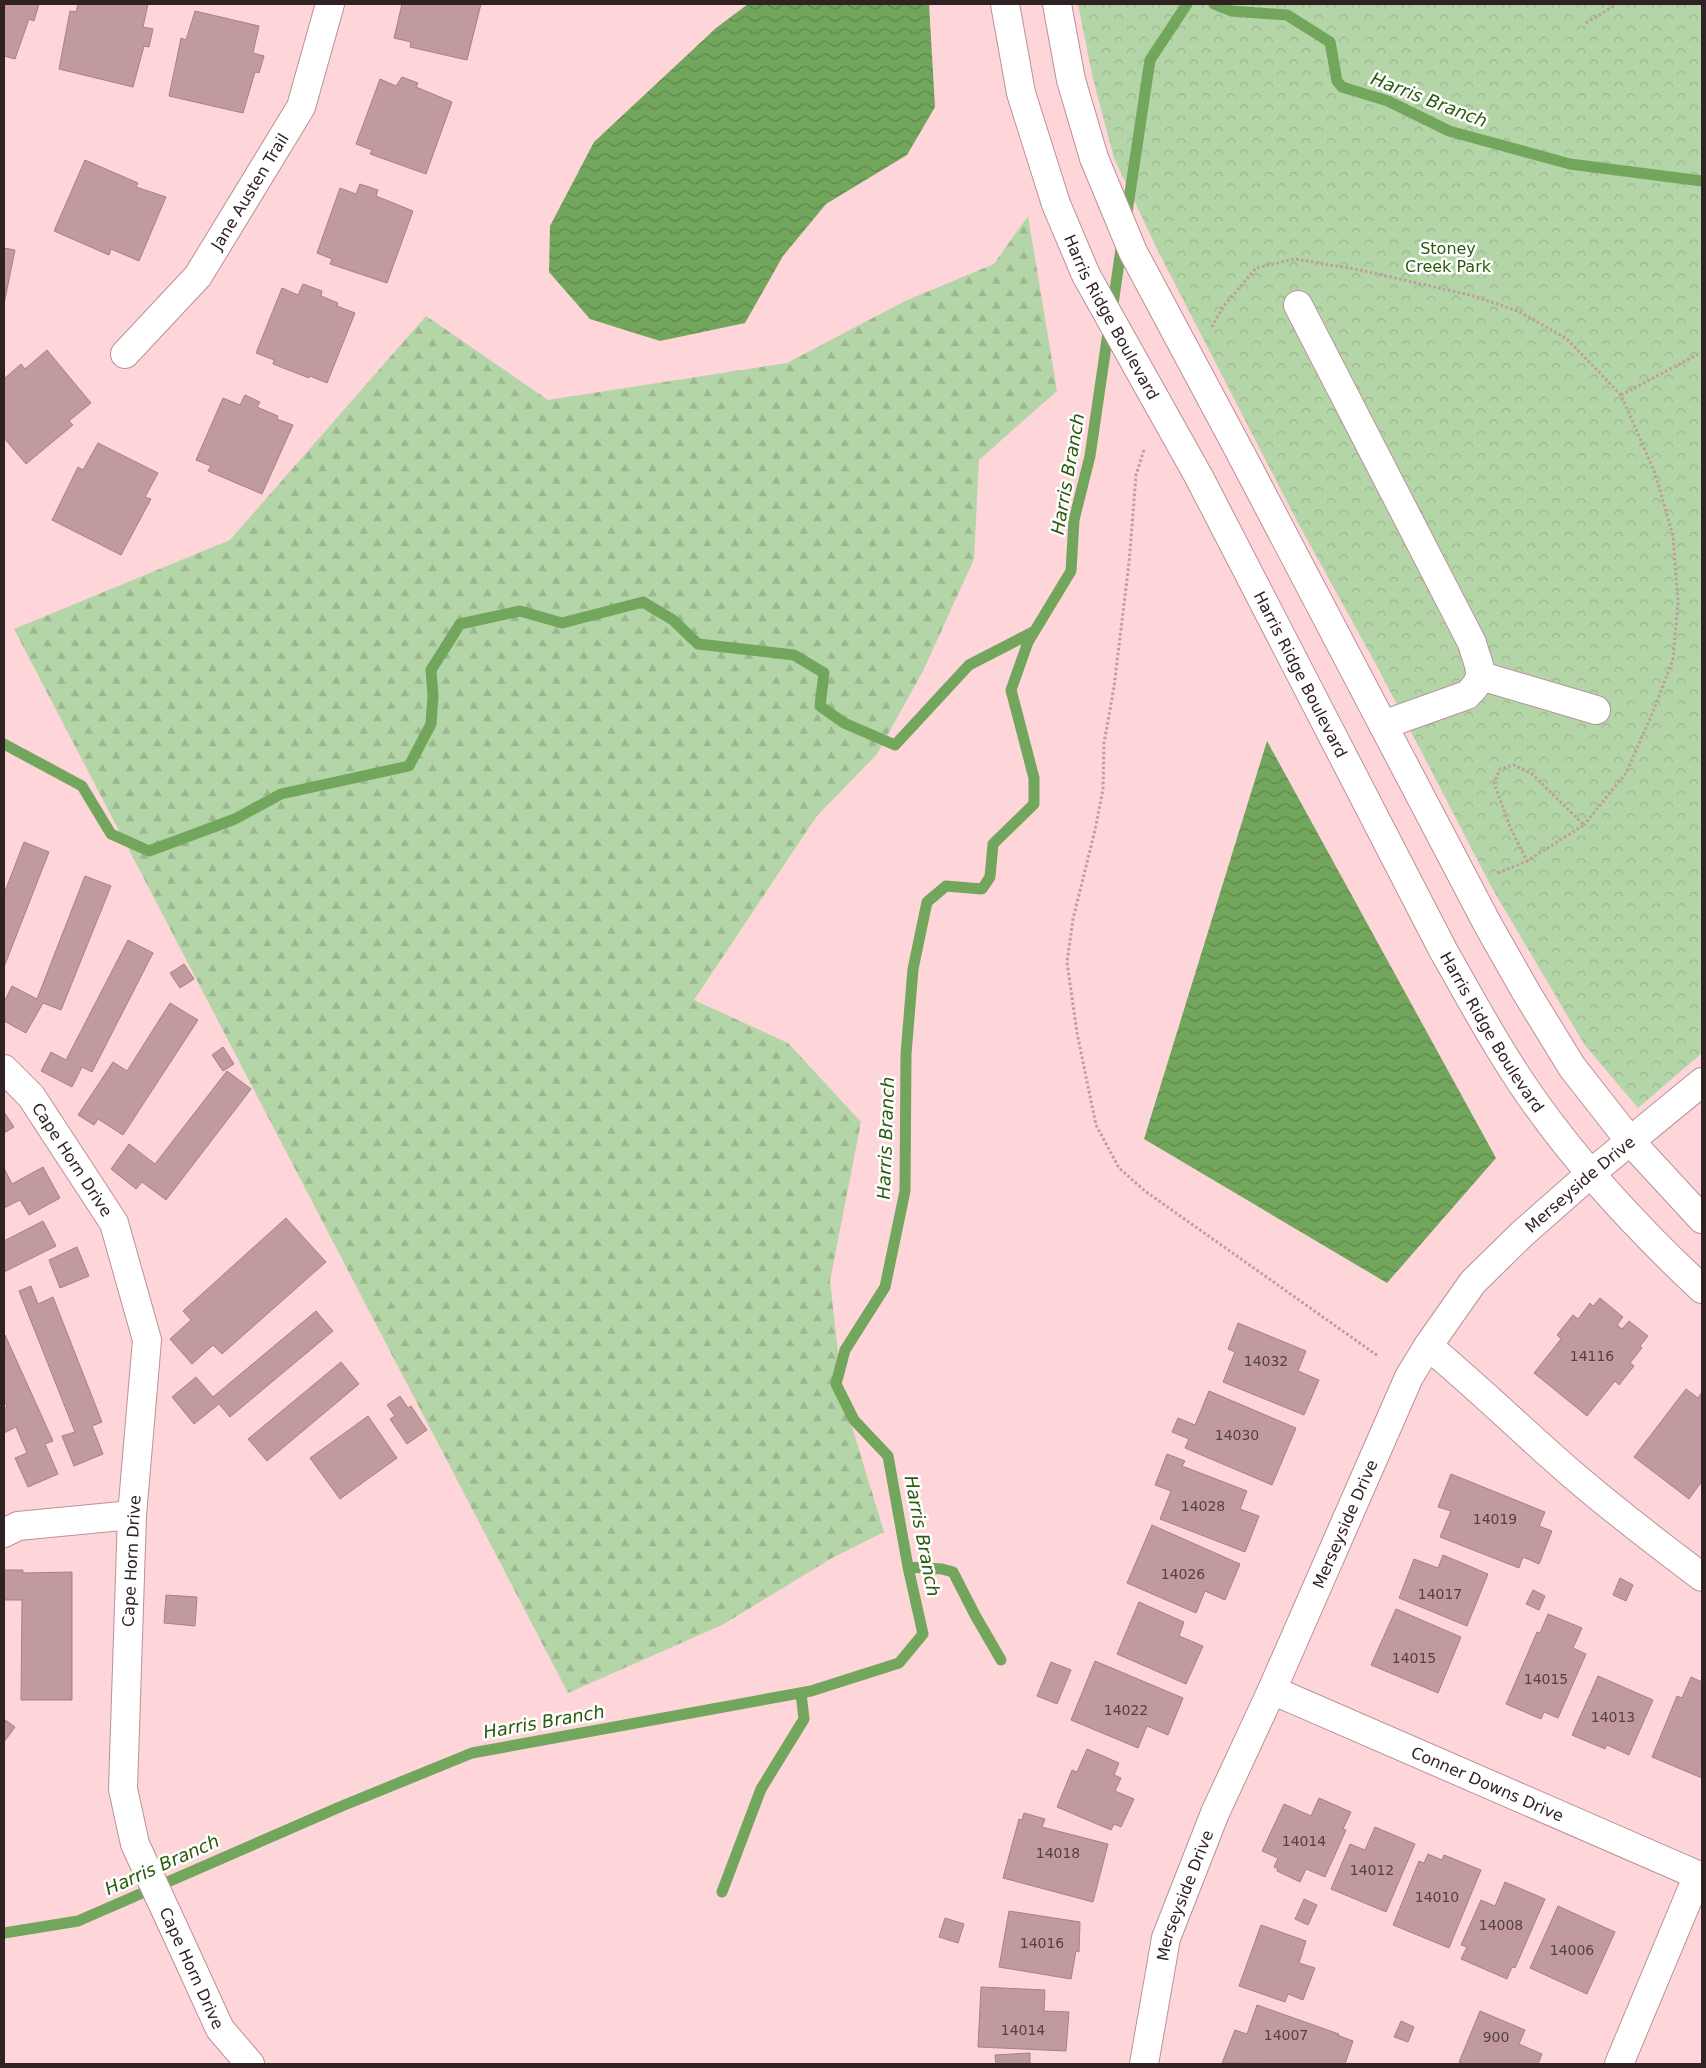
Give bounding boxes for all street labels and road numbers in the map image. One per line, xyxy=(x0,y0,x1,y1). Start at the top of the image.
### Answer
street label: Jane Austen Trail xyxy=(207,130,293,254)
street label: Harris Ridge Boulevard xyxy=(1060,232,1163,403)
street label: Harris Ridge Boulevard xyxy=(1250,588,1351,761)
street label: Harris Ridge Boulevard xyxy=(1436,949,1548,1116)
street label: Cape Horn Drive xyxy=(28,1099,116,1220)
street label: Merseyside Drive xyxy=(1521,1132,1639,1237)
street label: Merseyside Drive xyxy=(1309,1457,1382,1591)
street label: Cape Horn Drive xyxy=(119,1495,144,1627)
street label: Conner Downs Drive xyxy=(1408,1743,1566,1826)
street label: Merseyside Drive xyxy=(1153,1827,1217,1963)
street label: Cape Horn Drive xyxy=(155,1904,228,2032)

